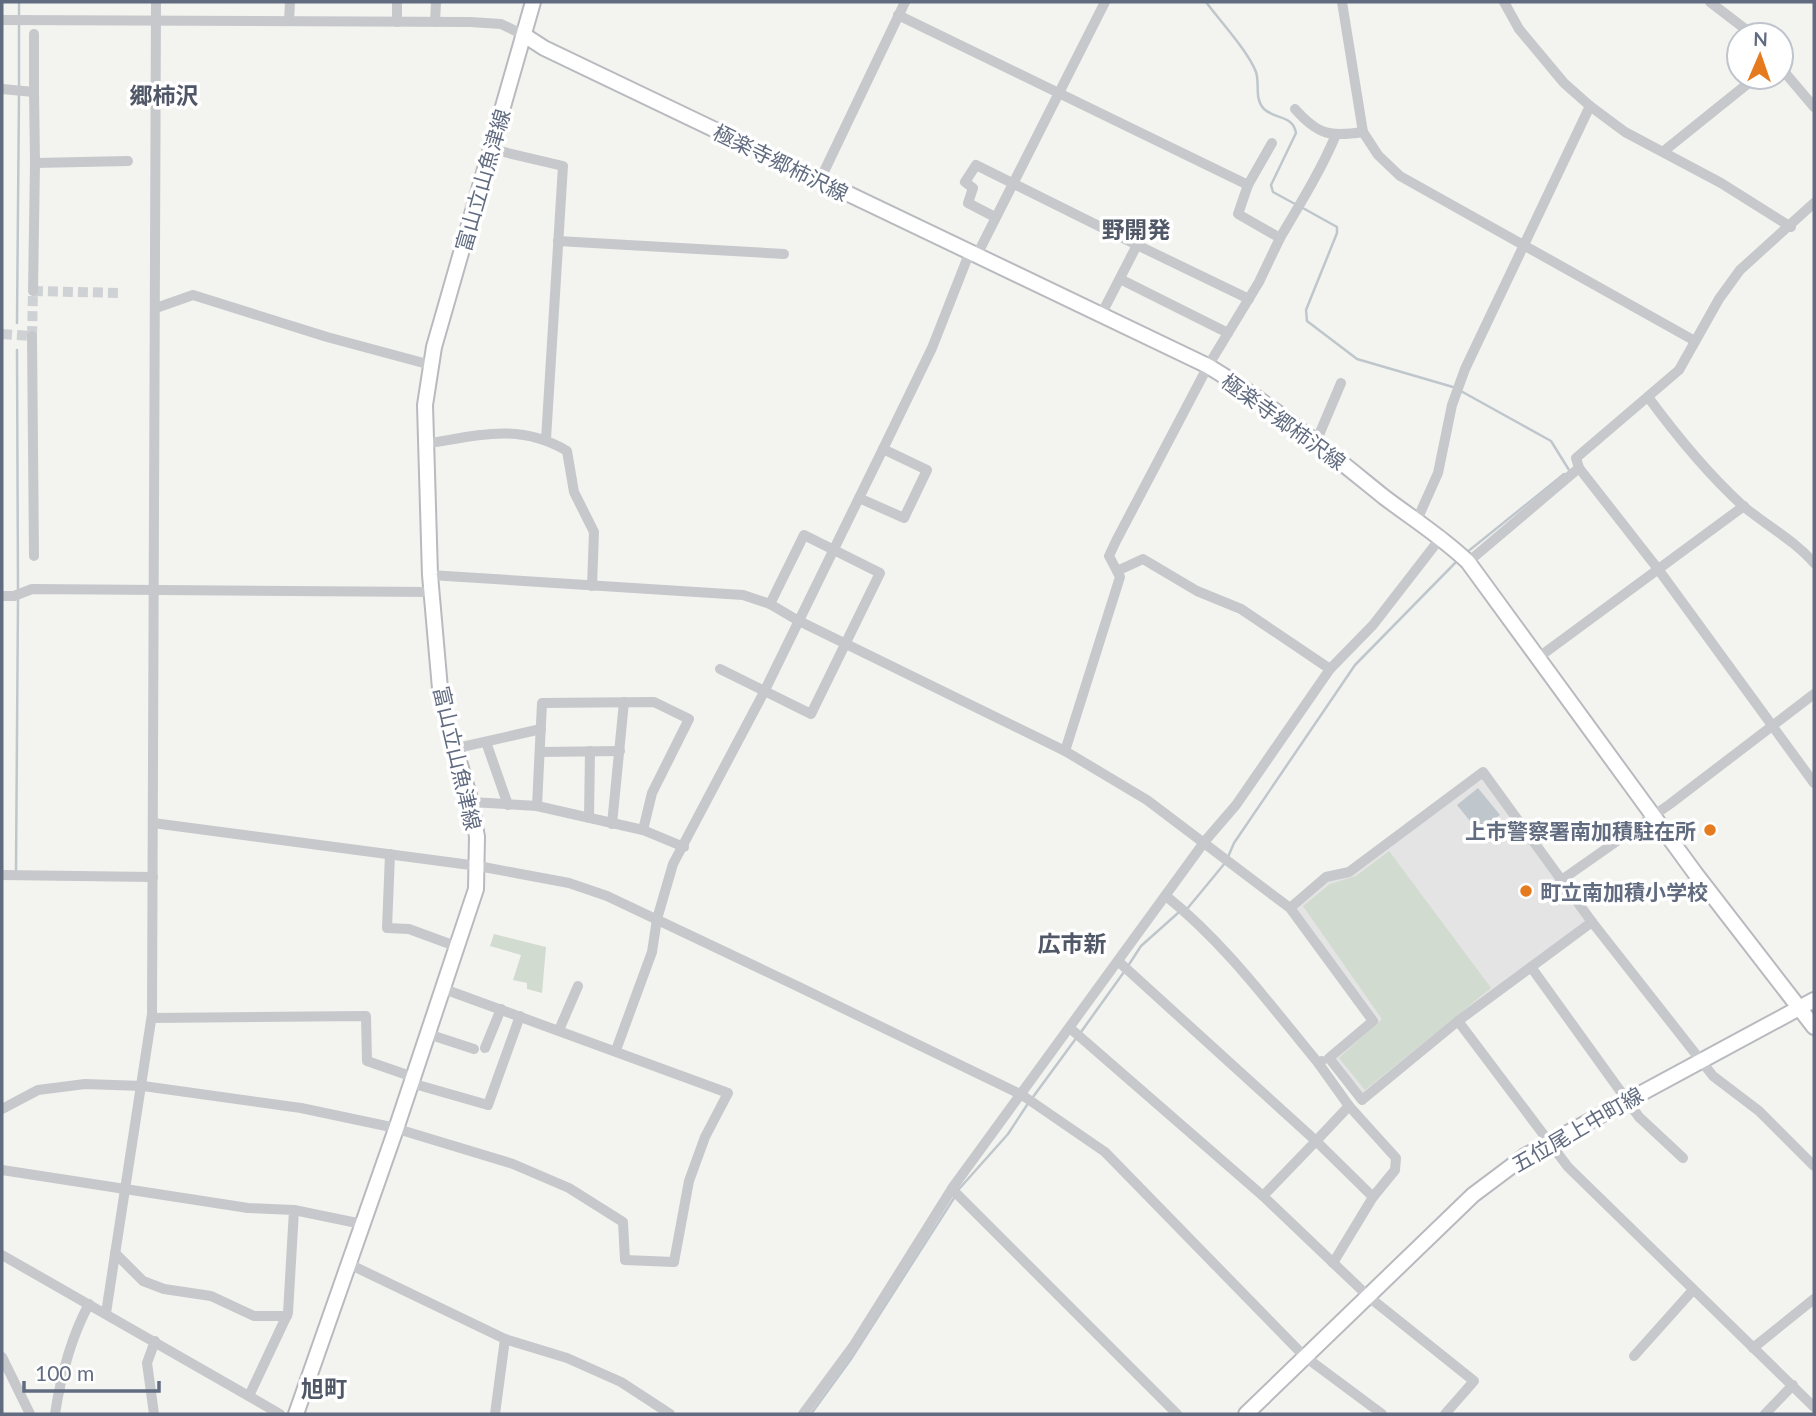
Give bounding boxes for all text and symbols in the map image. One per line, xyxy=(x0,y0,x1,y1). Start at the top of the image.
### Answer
north arrow xyxy=(1725,21,1795,91)
text: N xyxy=(1753,27,1768,50)
district label: 郷柿沢 xyxy=(130,81,199,109)
street label: 富山立山魚津線 xyxy=(450,106,514,254)
street label: 極楽寺郷柿沢線 xyxy=(709,119,853,205)
district label: 野開発 xyxy=(1102,215,1171,243)
street label: 極楽寺郷柿沢線 xyxy=(1217,368,1351,474)
street label: 富山立山魚津線 xyxy=(429,684,487,832)
place label: 上市警察署南加積駐在所 xyxy=(1465,818,1696,843)
marker: 上市警察署南加積駐在所 xyxy=(1702,822,1718,838)
place label: 町立南加積小学校 xyxy=(1540,879,1708,904)
marker: 町立南加積小学校 xyxy=(1518,883,1534,899)
district label: 広市新 xyxy=(1038,929,1107,957)
street label: 五位尾上中町線 xyxy=(1507,1081,1647,1177)
scale bar xyxy=(24,1350,159,1394)
text: 100 m xyxy=(35,1360,94,1385)
district label: 旭町 xyxy=(301,1374,347,1402)

